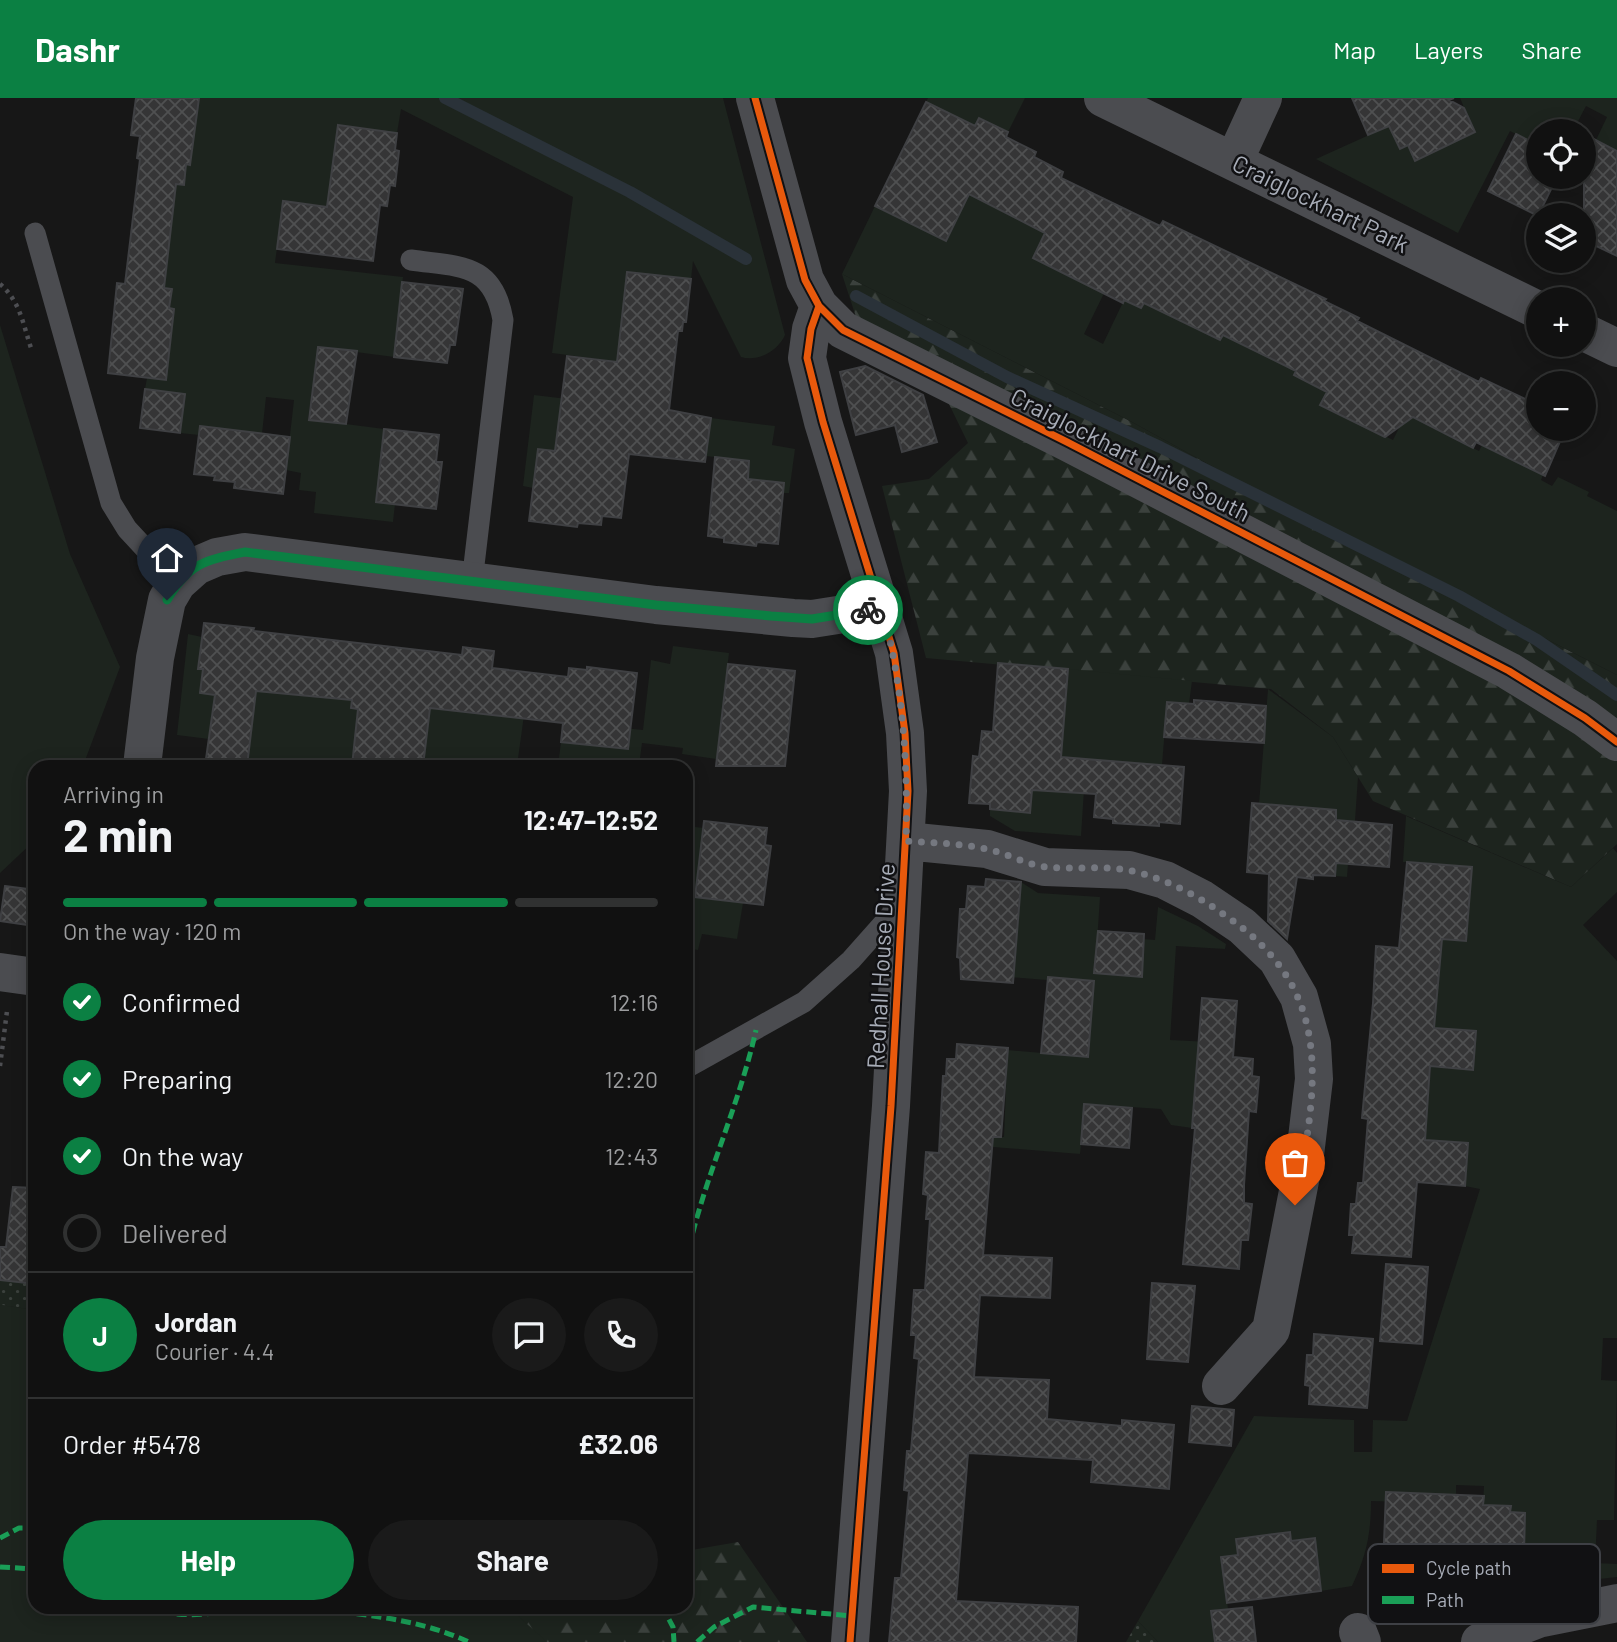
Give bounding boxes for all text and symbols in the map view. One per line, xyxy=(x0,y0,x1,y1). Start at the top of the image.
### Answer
text: Dashr xyxy=(35,29,120,69)
text: Map xyxy=(1333,35,1376,64)
text: Layers xyxy=(1414,35,1483,64)
text: Share xyxy=(1521,35,1582,64)
map controls xyxy=(1526,119,1596,441)
button: locate xyxy=(1526,119,1596,189)
street label: Craiglockhart Park xyxy=(1228,148,1414,258)
button: layers xyxy=(1526,203,1596,273)
button: + xyxy=(1526,287,1596,357)
button: − xyxy=(1526,371,1596,441)
street label: Craiglockhart Drive South xyxy=(1006,381,1256,527)
pin xyxy=(137,528,197,600)
icon: home xyxy=(148,539,186,577)
courier xyxy=(833,575,903,645)
icon: bike xyxy=(849,591,887,629)
text: Arriving in xyxy=(63,780,164,808)
text: 12:47–12:52 xyxy=(524,804,658,835)
text: 2 min xyxy=(63,806,173,861)
street label: Redhall House Drive xyxy=(860,862,900,1070)
text: On the way · 120 m xyxy=(63,917,241,945)
icon: check xyxy=(63,983,101,1021)
text: Confirmed xyxy=(122,986,241,1017)
text: 12:16 xyxy=(610,988,658,1016)
icon: check xyxy=(63,1060,101,1098)
text: Preparing xyxy=(122,1063,232,1094)
text: 12:20 xyxy=(605,1065,658,1093)
pin xyxy=(1265,1133,1325,1205)
icon: check xyxy=(63,1137,101,1175)
text: On the way xyxy=(122,1140,243,1171)
text: 12:43 xyxy=(605,1142,658,1170)
icon: bag xyxy=(1276,1144,1314,1182)
text: Delivered xyxy=(122,1217,228,1248)
button: chat xyxy=(492,1298,566,1372)
button: phone xyxy=(584,1298,658,1372)
text: Jordan xyxy=(155,1306,237,1337)
text: J xyxy=(92,1320,108,1351)
text: Courier · 4.4 xyxy=(155,1337,274,1365)
text: Order #5478 xyxy=(63,1428,201,1459)
text: £32.06 xyxy=(578,1428,658,1459)
button: Help xyxy=(63,1520,354,1600)
button: Share xyxy=(368,1520,658,1600)
legend xyxy=(1368,1544,1600,1624)
text: Cycle path xyxy=(1426,1556,1511,1579)
text: Path xyxy=(1426,1588,1464,1611)

